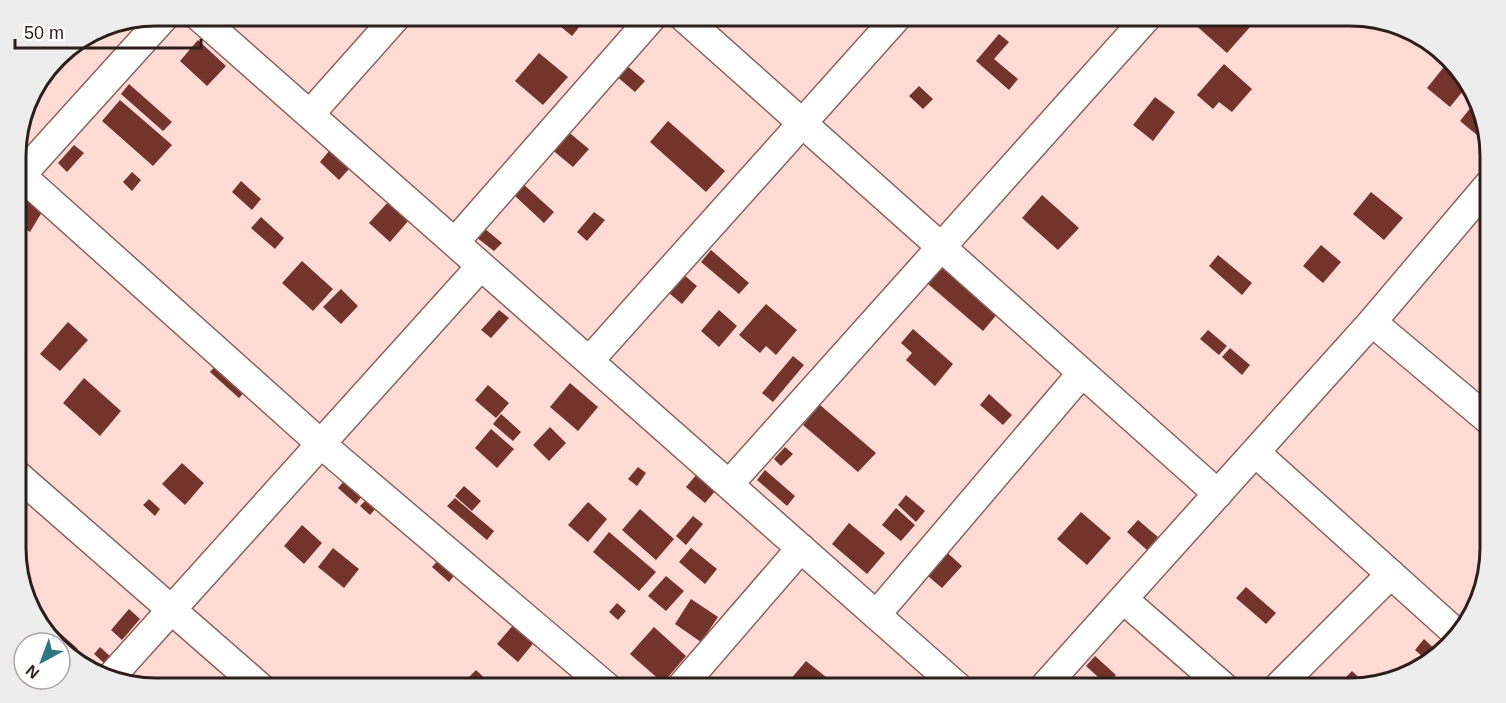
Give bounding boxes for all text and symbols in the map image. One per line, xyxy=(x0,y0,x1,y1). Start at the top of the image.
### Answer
scale bar xyxy=(15,12,201,50)
text: 50 m xyxy=(24,23,64,43)
north arrow xyxy=(12,631,72,691)
text: N xyxy=(23,662,42,682)

